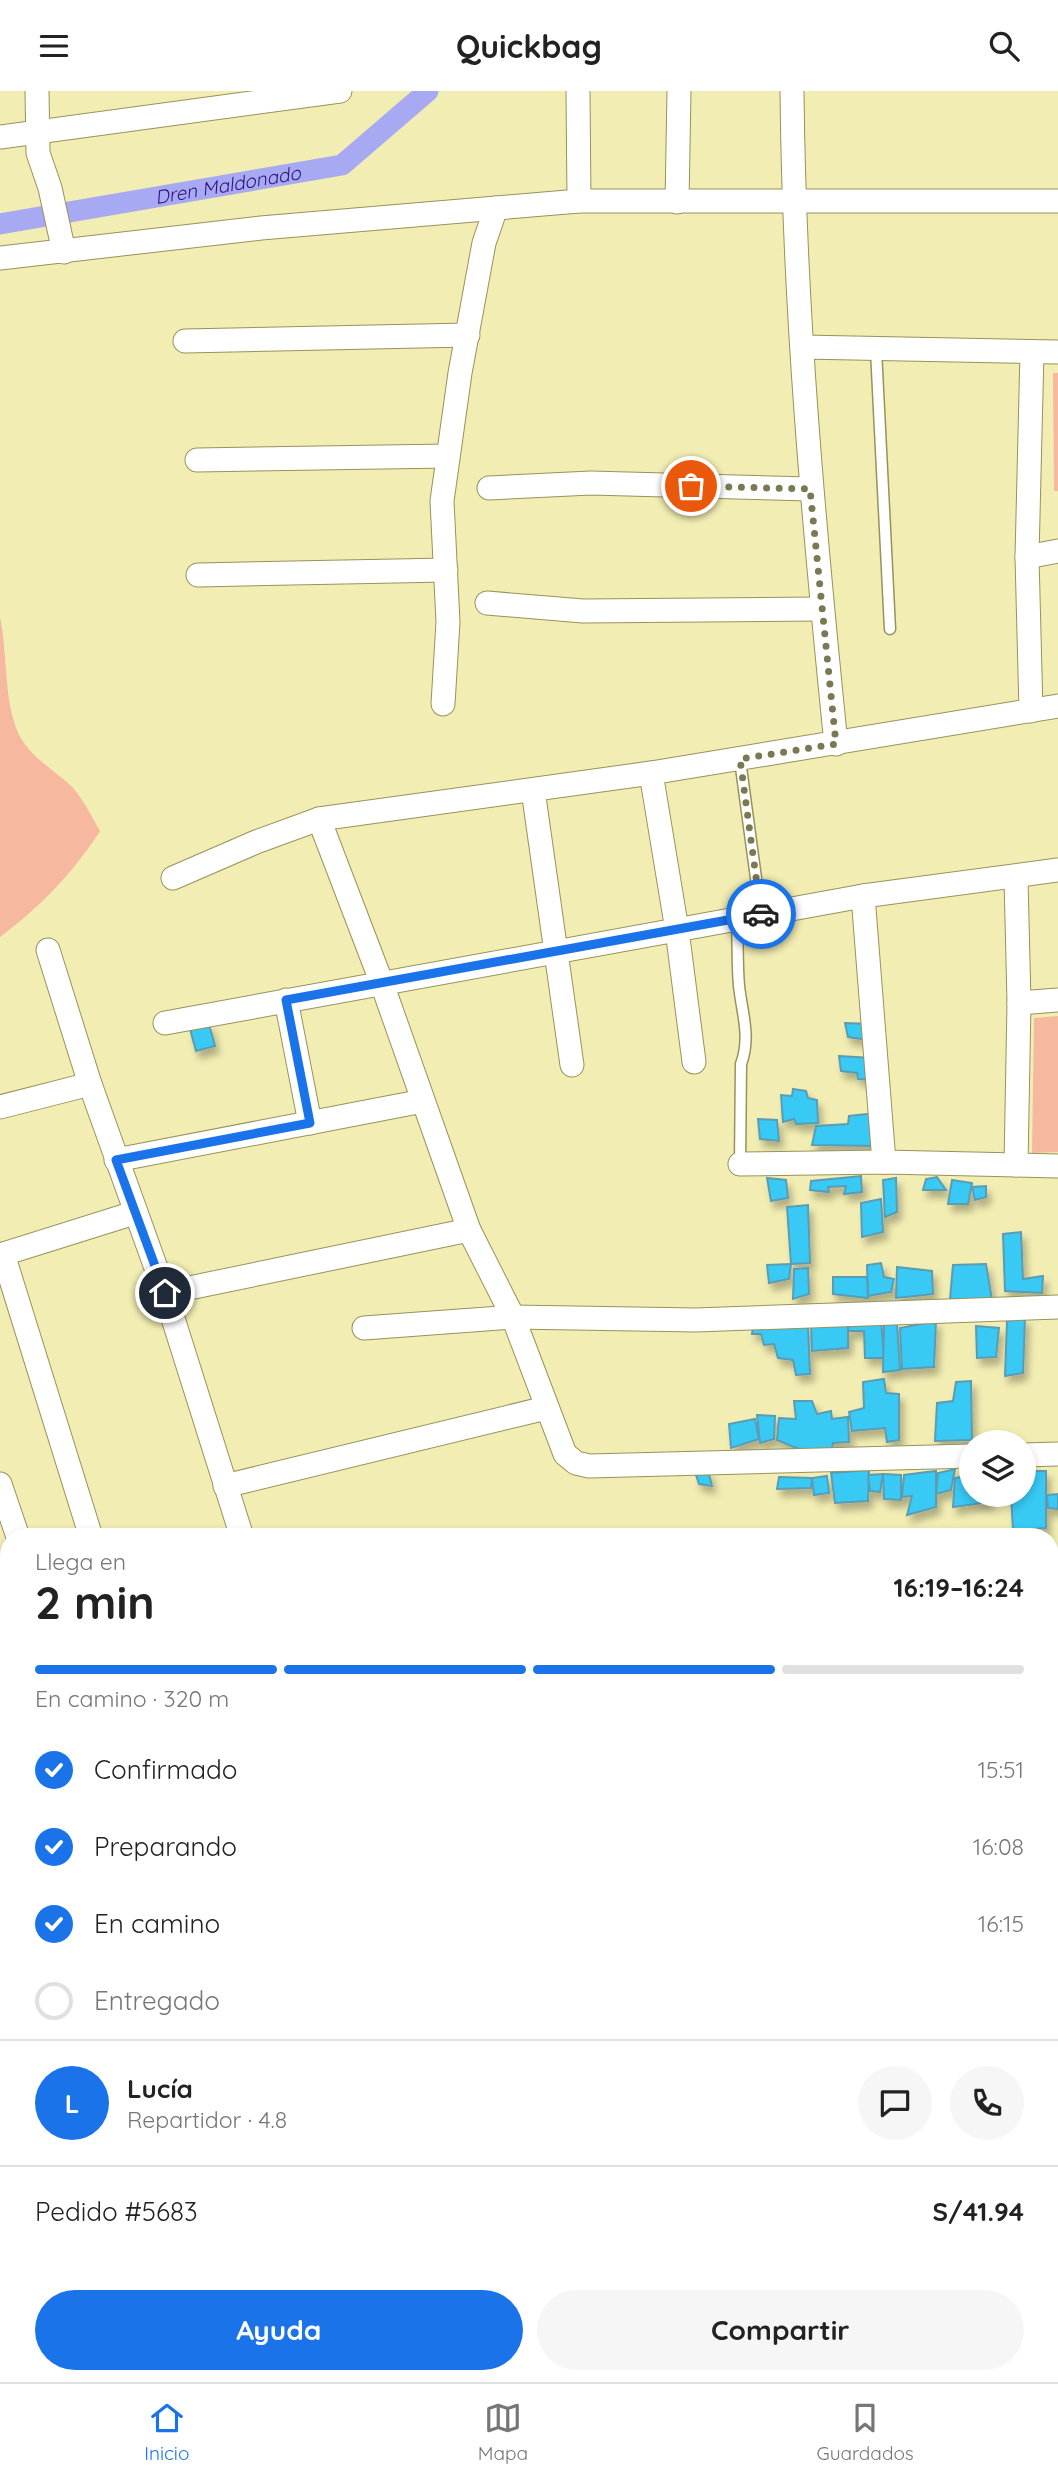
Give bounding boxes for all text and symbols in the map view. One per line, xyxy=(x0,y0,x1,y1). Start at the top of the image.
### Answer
text: Quickbag xyxy=(456,26,602,66)
icon: menu xyxy=(35,27,73,65)
icon: search xyxy=(985,27,1023,65)
water label: Dren Maldonado xyxy=(153,160,304,209)
pin xyxy=(661,456,721,516)
icon: bag xyxy=(672,467,710,505)
courier xyxy=(726,879,796,949)
icon: car xyxy=(742,895,780,933)
pin xyxy=(135,1263,195,1323)
icon: home xyxy=(146,1274,184,1312)
map controls xyxy=(959,1430,1036,1507)
button: layers xyxy=(959,1430,1036,1507)
text: Llega en xyxy=(35,1547,126,1576)
text: 16:19–16:24 xyxy=(893,1571,1024,1604)
text: 2 min xyxy=(35,1573,155,1631)
text: En camino · 320 m xyxy=(35,1684,229,1713)
icon: check xyxy=(35,1751,73,1789)
text: Confirmado xyxy=(94,1753,238,1786)
text: 15:51 xyxy=(978,1755,1024,1784)
icon: check xyxy=(35,1828,73,1866)
text: Preparando xyxy=(94,1830,237,1863)
text: 16:08 xyxy=(973,1832,1024,1861)
icon: check xyxy=(35,1905,73,1943)
text: En camino xyxy=(94,1907,220,1940)
text: 16:15 xyxy=(978,1909,1024,1938)
text: Entregado xyxy=(94,1984,220,2017)
button: chat xyxy=(858,2066,932,2140)
button: phone xyxy=(950,2066,1024,2140)
text: Lucía xyxy=(127,2072,193,2105)
text: L xyxy=(65,2087,79,2120)
text: Repartidor · 4.8 xyxy=(127,2105,287,2134)
text: Pedido #5683 xyxy=(35,2195,198,2228)
text: S/41.94 xyxy=(933,2195,1024,2228)
button: Ayuda xyxy=(35,2290,523,2370)
button: Compartir xyxy=(537,2290,1024,2370)
tab: Inicio xyxy=(144,2399,189,2465)
tab: Mapa xyxy=(478,2399,528,2465)
tab: Guardados xyxy=(816,2399,914,2465)

